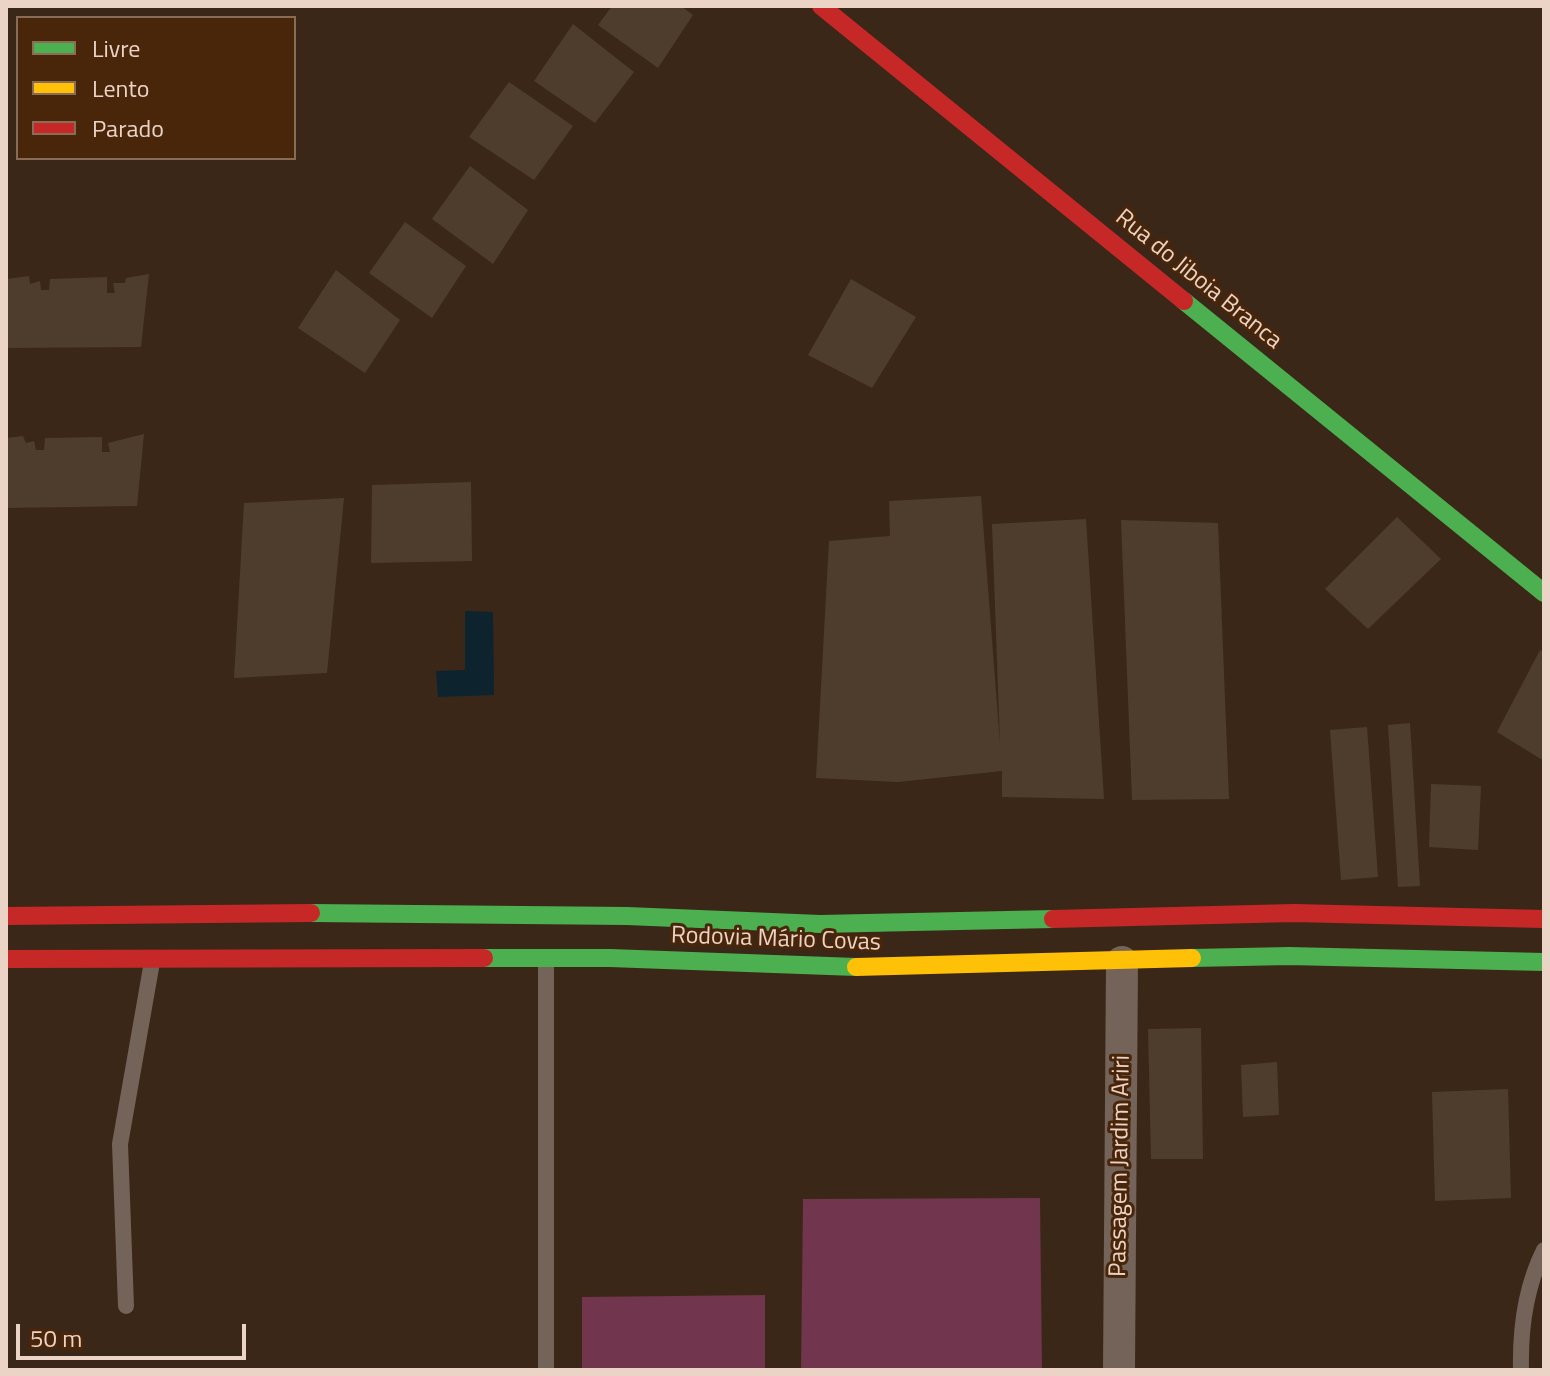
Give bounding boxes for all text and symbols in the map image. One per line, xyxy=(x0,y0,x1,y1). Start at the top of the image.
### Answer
legend xyxy=(16,16,296,160)
text: Livre xyxy=(92,30,140,66)
text: Lento xyxy=(92,70,149,106)
text: Parado xyxy=(92,110,164,146)
street label: Rua do Jiboia Branca xyxy=(1109,204,1287,356)
street label: Rodovia Mário Covas xyxy=(671,922,881,958)
street label: Passagem Jardim Ariri xyxy=(1105,1055,1137,1277)
scale bar xyxy=(20,1308,250,1358)
text: 50 m xyxy=(30,1320,82,1356)

